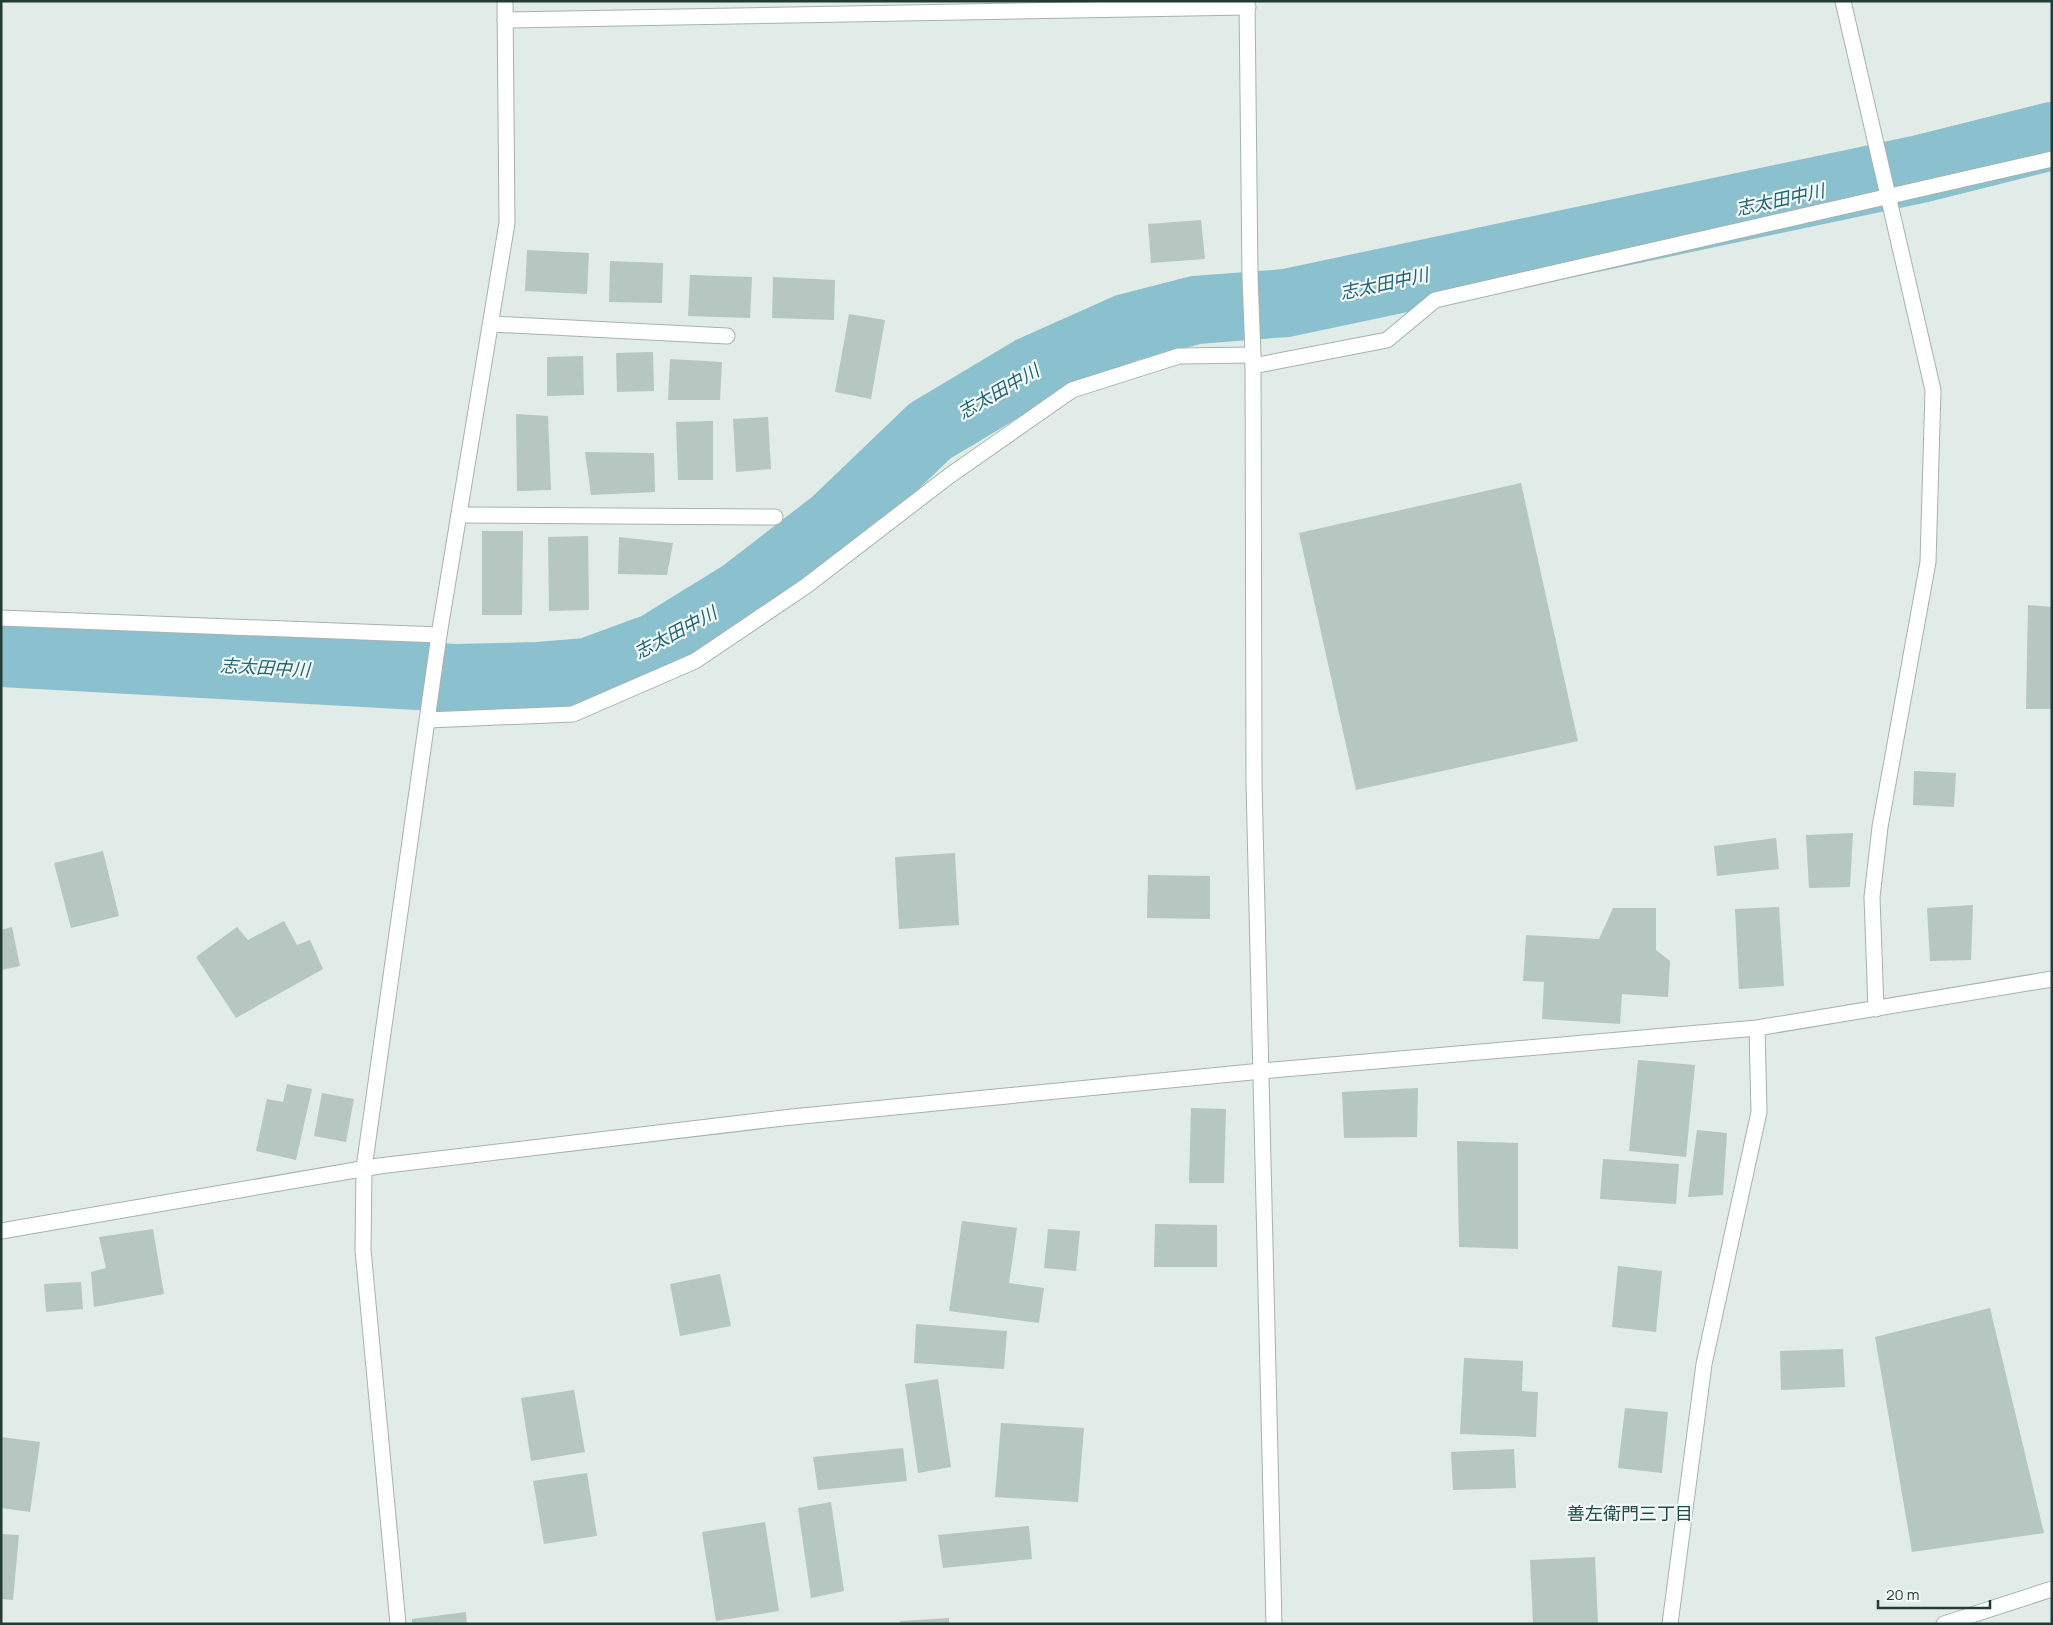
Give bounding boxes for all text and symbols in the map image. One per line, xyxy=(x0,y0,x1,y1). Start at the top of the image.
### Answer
water label: 志太田中川 xyxy=(1733,177,1828,220)
water label: 志太田中川 xyxy=(1337,261,1432,304)
water label: 志太田中川 xyxy=(953,357,1045,424)
water label: 志太田中川 xyxy=(630,599,722,664)
water label: 志太田中川 xyxy=(219,653,313,681)
district label: 善左衛門三丁目 xyxy=(1567,1501,1693,1525)
scale bar xyxy=(1878,1578,1990,1610)
text: 20 m xyxy=(1886,1584,1919,1605)

